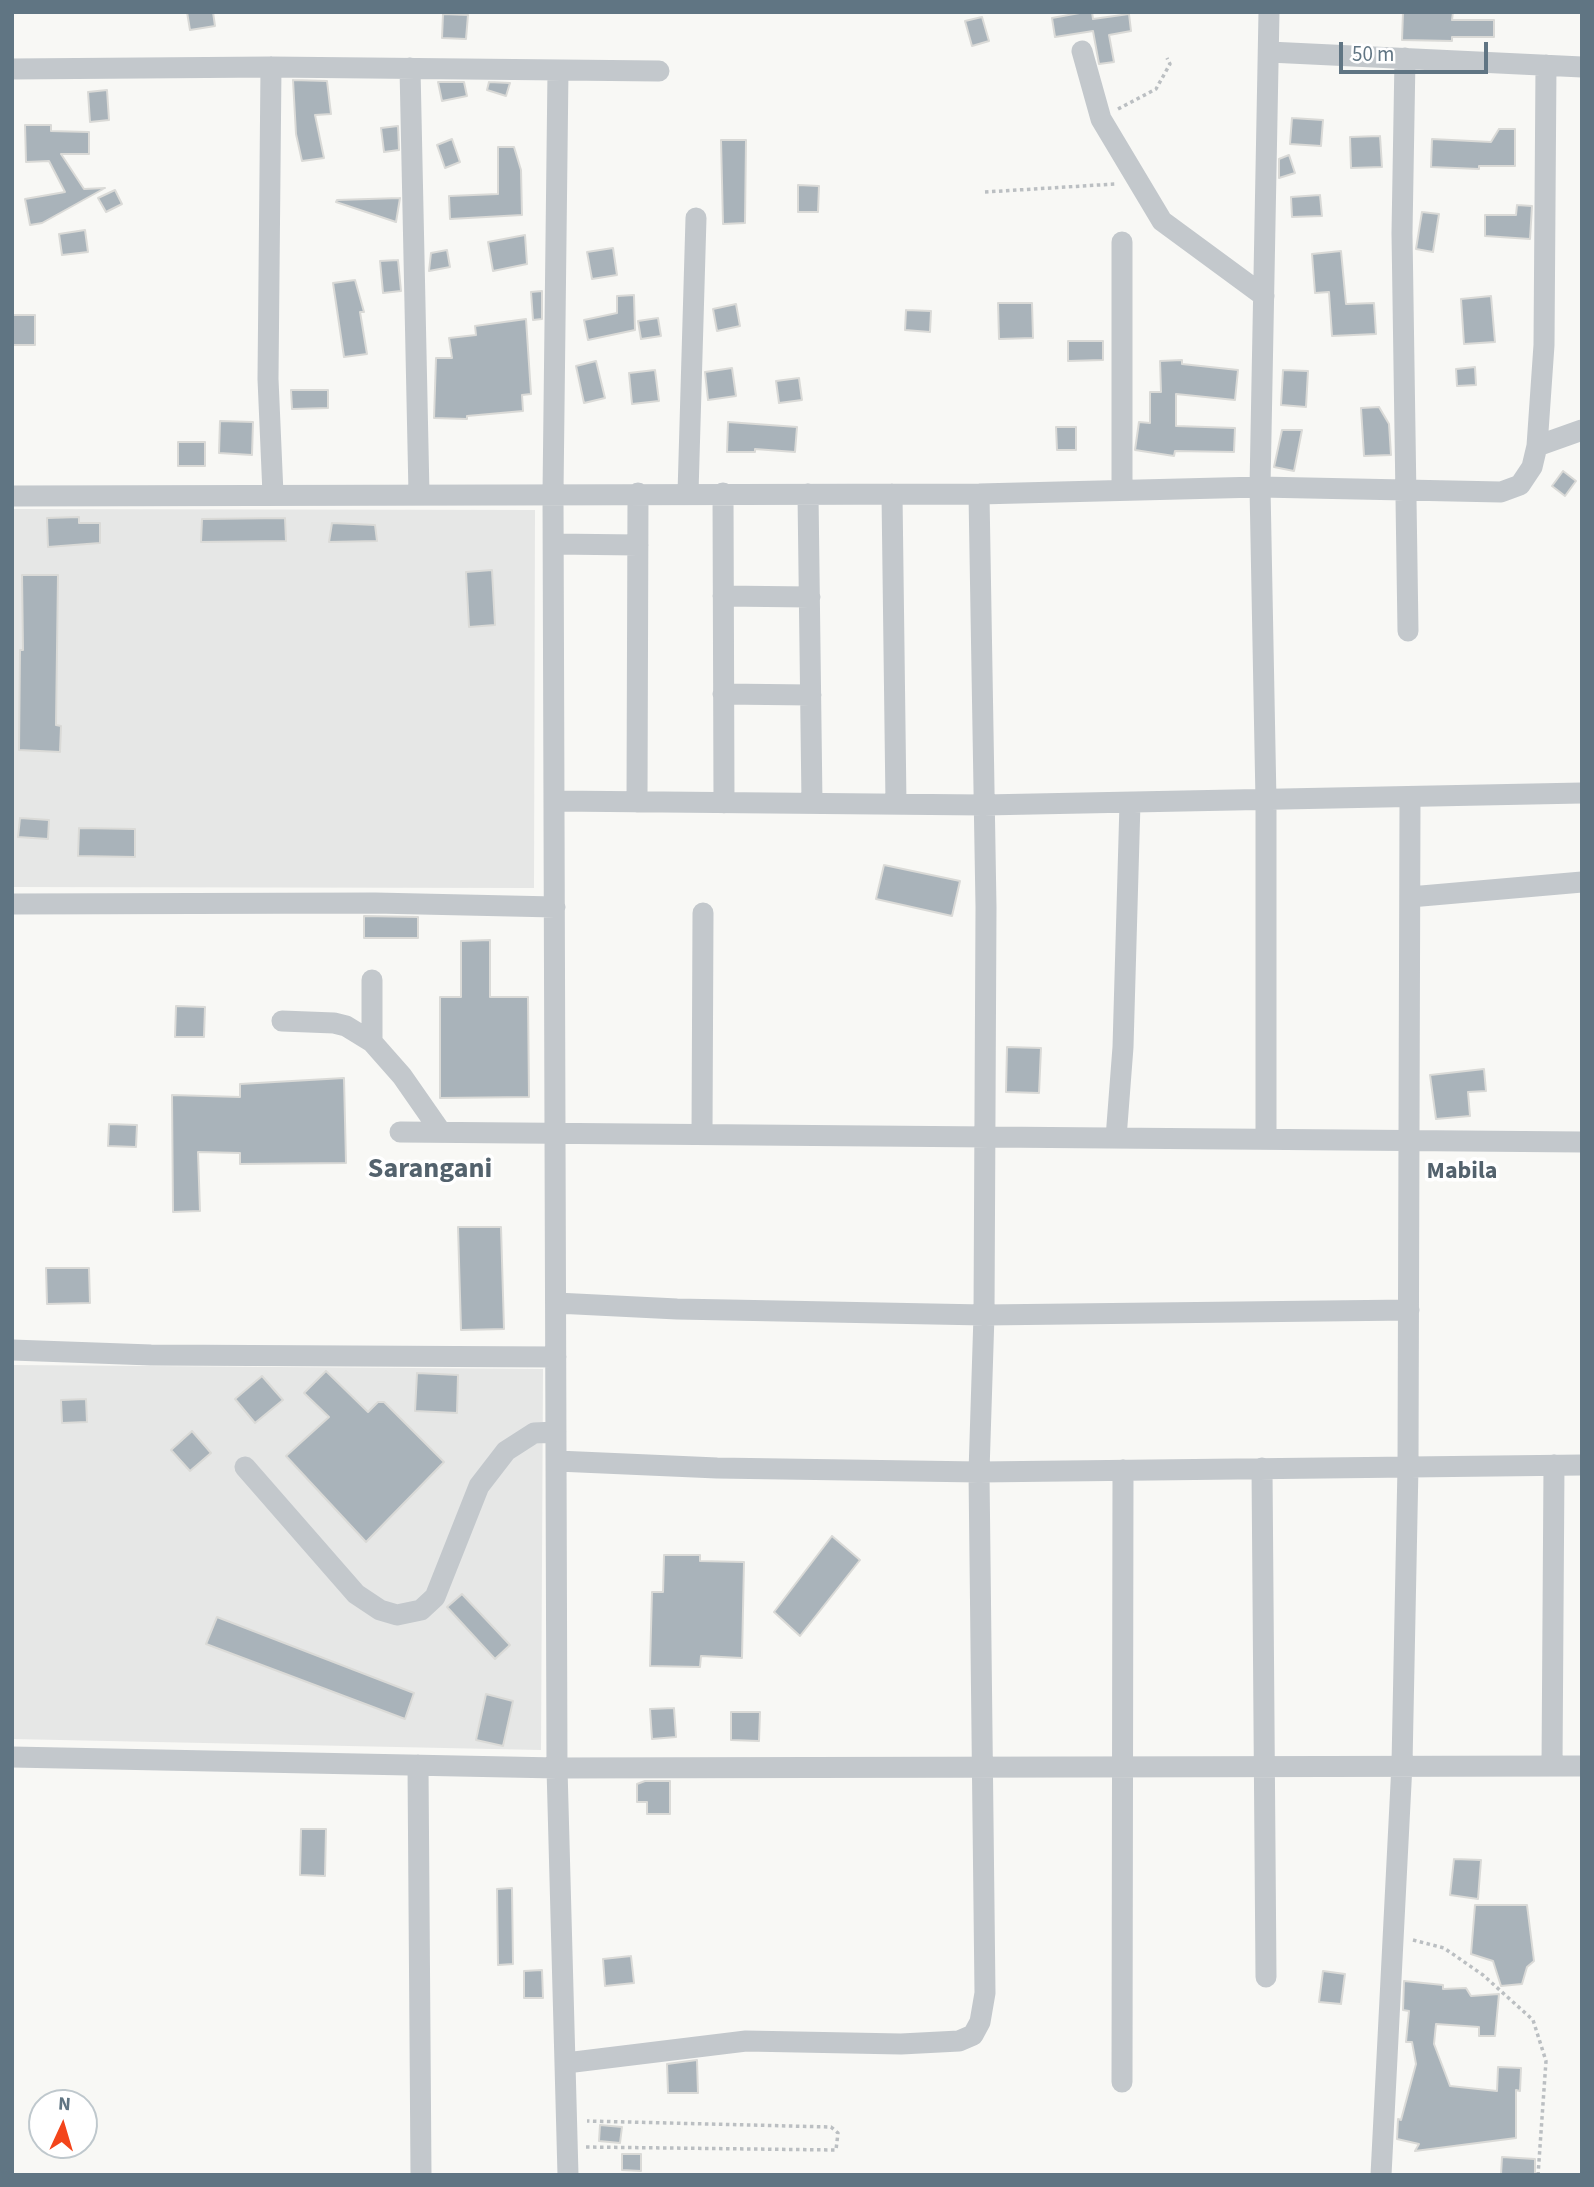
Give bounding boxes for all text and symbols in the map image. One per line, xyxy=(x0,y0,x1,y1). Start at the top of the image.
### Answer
scale bar xyxy=(1342,28,1491,72)
text: 50 m xyxy=(1352,39,1394,69)
district label: Sarangani xyxy=(368,1154,492,1188)
district label: Mabila xyxy=(1427,1159,1497,1187)
north arrow xyxy=(28,2089,98,2159)
text: N xyxy=(57,2091,72,2118)

